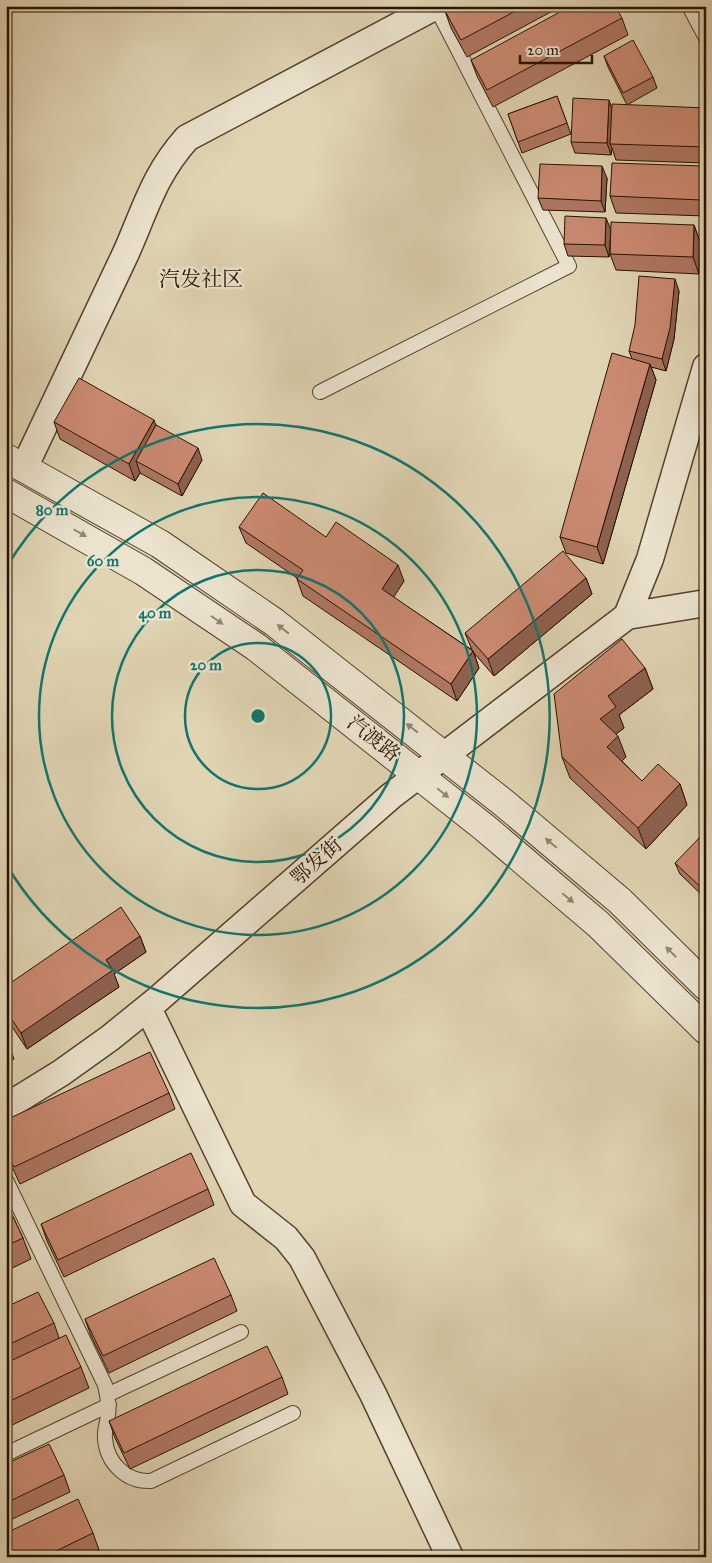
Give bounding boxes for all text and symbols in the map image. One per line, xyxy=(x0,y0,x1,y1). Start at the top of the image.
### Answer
scale bar xyxy=(520,32,592,64)
text: 20 m xyxy=(527,41,559,59)
district label: 汽发社区 xyxy=(159,266,243,292)
text: 80 m xyxy=(36,501,69,519)
one-way arrow xyxy=(73,529,86,538)
text: 60 m xyxy=(87,552,120,570)
text: 40 m xyxy=(139,604,172,623)
one-way arrow xyxy=(210,615,224,625)
one-way arrow xyxy=(276,624,290,634)
text: 20 m xyxy=(190,656,222,674)
centre of rings xyxy=(249,707,267,725)
street label: 汽渡路 xyxy=(343,710,405,766)
one-way arrow xyxy=(406,723,419,734)
one-way arrow xyxy=(436,788,449,799)
street label: 鄂发街 xyxy=(285,832,347,890)
one-way arrow xyxy=(545,837,558,848)
one-way arrow xyxy=(561,892,574,903)
one-way arrow xyxy=(665,946,677,958)

